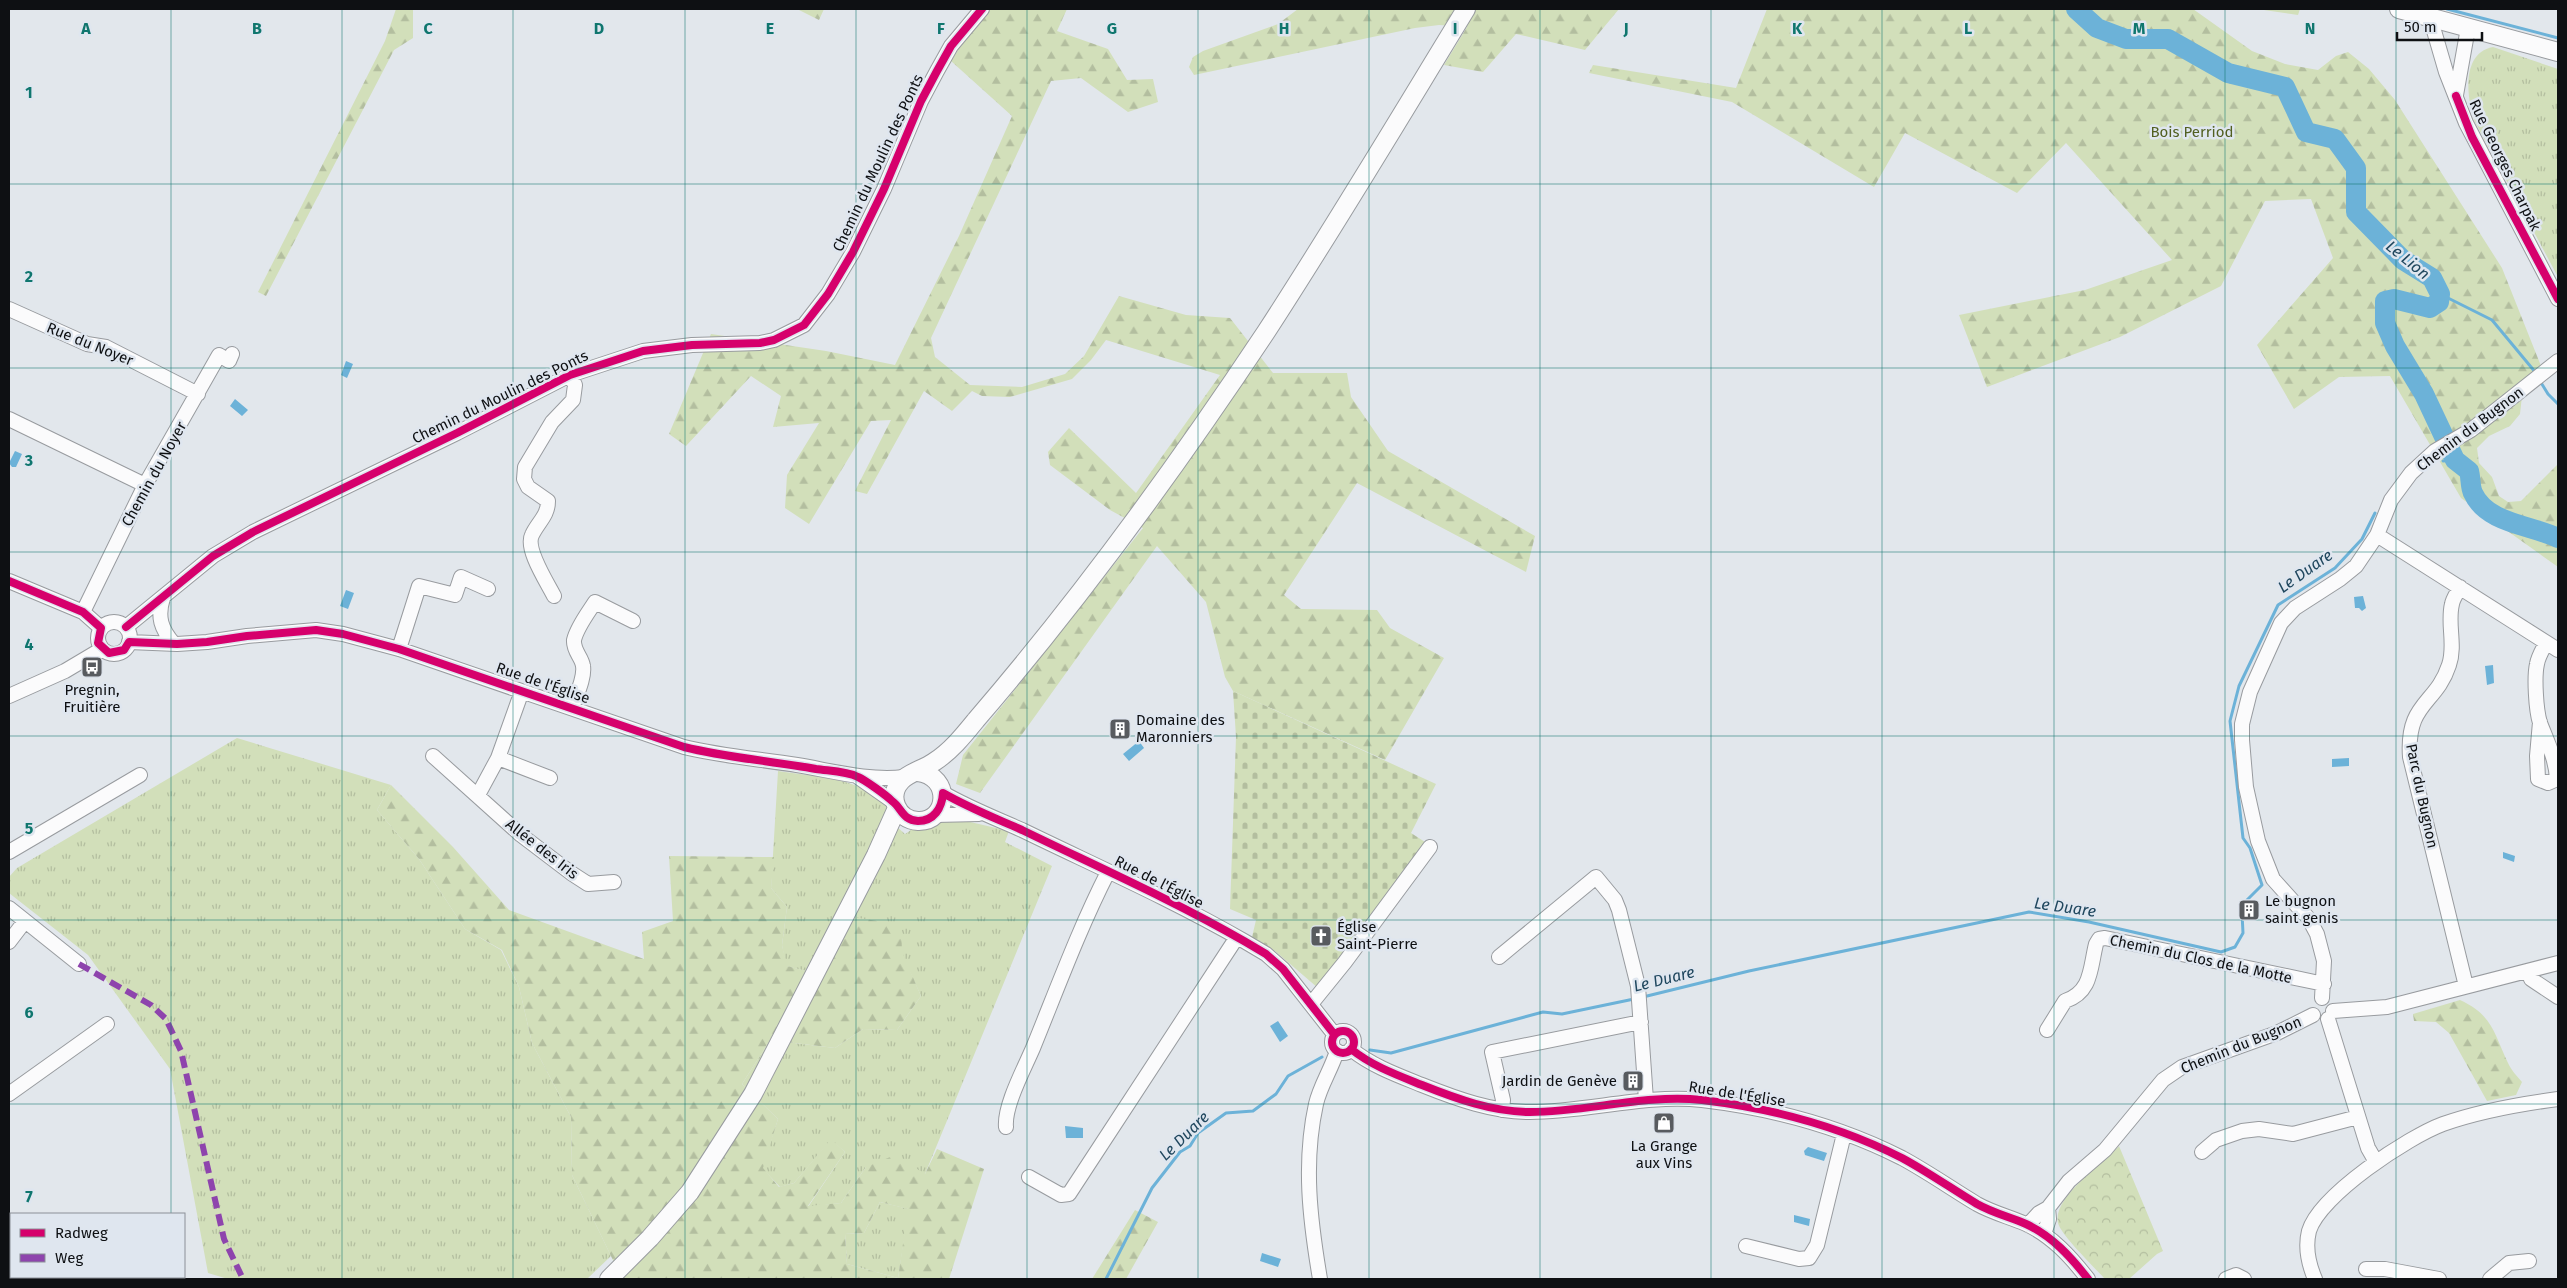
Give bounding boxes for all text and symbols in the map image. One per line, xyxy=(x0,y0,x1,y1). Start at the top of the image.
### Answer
scale bar xyxy=(2397,10,2482,42)
text: 50 m xyxy=(2404,18,2437,36)
text: A xyxy=(80,19,91,38)
text: B xyxy=(252,19,262,38)
text: C xyxy=(423,19,433,38)
text: D xyxy=(594,19,604,38)
text: E xyxy=(766,19,774,38)
text: F xyxy=(937,19,945,38)
text: G xyxy=(1107,19,1117,38)
text: H xyxy=(1279,19,1289,38)
text: I xyxy=(1453,19,1457,38)
text: J xyxy=(1622,19,1629,38)
text: K xyxy=(1792,19,1803,38)
text: L xyxy=(1964,19,1972,38)
text: M xyxy=(2133,19,2146,38)
text: N xyxy=(2305,19,2315,38)
street label: Chemin du Moulin des Ponts xyxy=(829,71,927,255)
text: 1 xyxy=(25,83,33,102)
street label: Rue Georges Charpak xyxy=(2465,96,2545,234)
park label: Bois Perriod xyxy=(2150,123,2234,141)
water label: Le Lion xyxy=(2382,237,2434,283)
text: 2 xyxy=(25,267,33,286)
street label: Rue du Noyer xyxy=(44,318,136,370)
street label: Chemin du Moulin des Ponts xyxy=(409,346,591,448)
street label: Chemin du Bugnon xyxy=(2413,383,2527,475)
street label: Chemin du Noyer xyxy=(118,418,190,530)
text: 3 xyxy=(24,451,33,470)
water label: Le Duare xyxy=(2274,545,2336,597)
text: 4 xyxy=(24,635,34,654)
bus stop icon: Pregnin, Fruitière xyxy=(80,655,104,679)
street label: Rue de l'Église xyxy=(494,659,592,707)
place label: Pregnin, Fruitière xyxy=(64,681,120,716)
place label: Domaine des Maronniers xyxy=(1136,711,1225,746)
building icon: Domaine des Maronniers xyxy=(1108,717,1132,741)
street label: Parc du Bugnon xyxy=(2402,742,2442,850)
street label: Allée des Iris xyxy=(502,815,582,883)
text: 5 xyxy=(25,819,34,838)
street label: Rue de l'Église xyxy=(1111,852,1207,912)
place label: Le bugnon saint genis xyxy=(2265,892,2338,927)
water label: Le Duare xyxy=(2033,893,2097,921)
building icon: Le bugnon saint genis xyxy=(2237,898,2261,922)
place label: Église Saint-Pierre xyxy=(1337,918,1418,953)
church icon: Église Saint-Pierre xyxy=(1309,924,1333,948)
street label: Chemin du Clos de la Motte xyxy=(2108,931,2294,987)
water label: Le Duare xyxy=(1631,962,1697,996)
text: 6 xyxy=(24,1003,34,1022)
street label: Chemin du Bugnon xyxy=(2178,1013,2304,1077)
building icon: Jardin de Genève xyxy=(1621,1069,1645,1093)
place label: Jardin de Genève xyxy=(1502,1072,1617,1090)
street label: Rue de l'Église xyxy=(1687,1077,1787,1111)
water label: Le Duare xyxy=(1155,1108,1213,1164)
shop icon: La Grange aux Vins xyxy=(1652,1111,1676,1135)
place label: La Grange aux Vins xyxy=(1631,1137,1697,1172)
text: 7 xyxy=(25,1187,33,1206)
legend xyxy=(10,1213,185,1278)
text: Radweg xyxy=(55,1224,108,1242)
text: Weg xyxy=(55,1249,83,1267)

